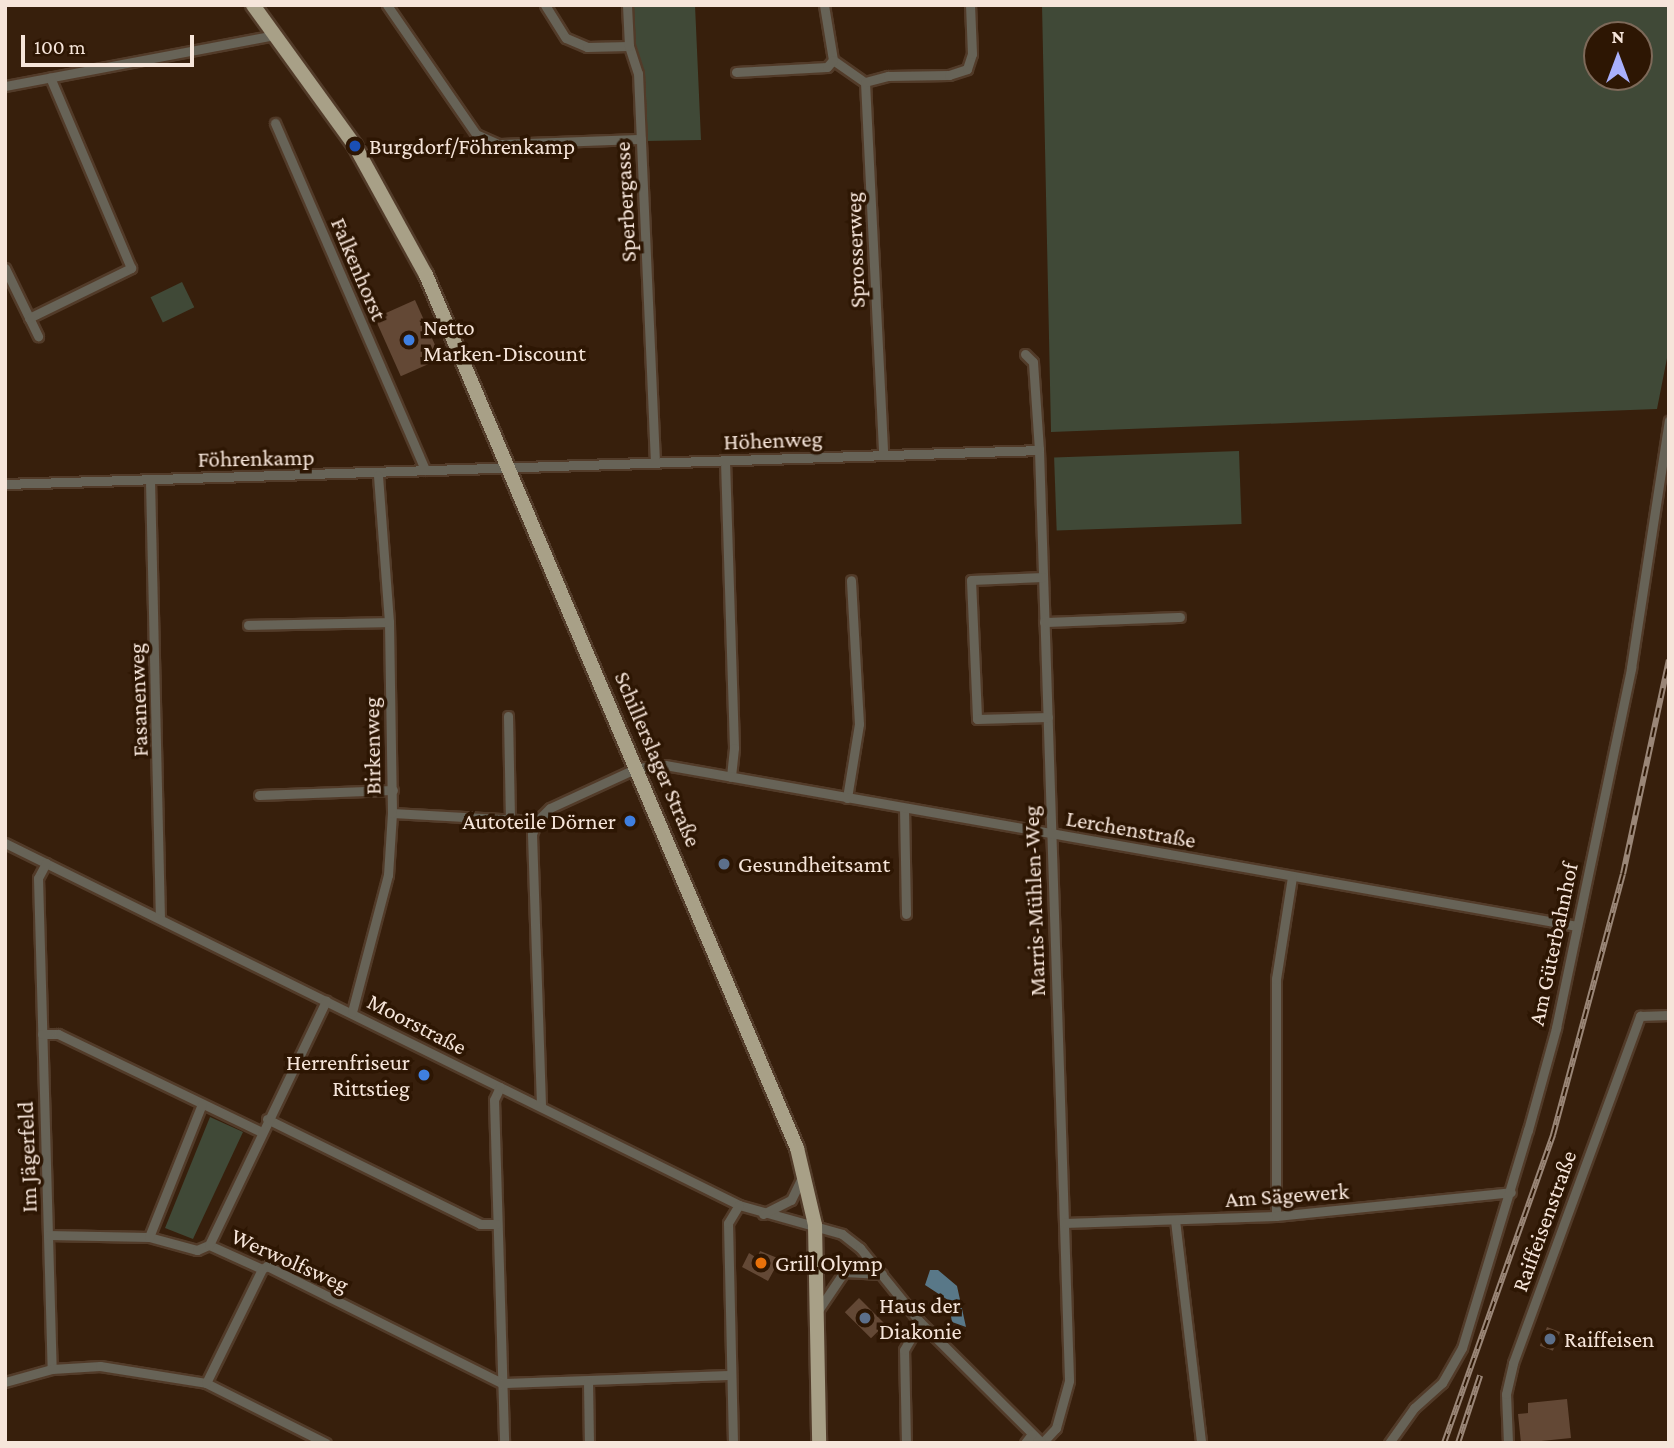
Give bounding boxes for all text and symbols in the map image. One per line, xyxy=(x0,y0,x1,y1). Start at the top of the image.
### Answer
scale bar xyxy=(24,21,198,65)
north arrow xyxy=(1583,21,1653,91)
text: N xyxy=(1612,26,1624,47)
text: 100 m xyxy=(34,35,86,59)
place label: Burgdorf/Föhrenkamp xyxy=(369,132,575,160)
marker: Burgdorf/Föhrenkamp xyxy=(347,138,363,154)
street label: Sperbergasse xyxy=(608,141,642,263)
street label: Sprosserweg xyxy=(839,191,871,309)
street label: Falkenhorst xyxy=(325,213,393,325)
place label: Netto Marken-Discount xyxy=(423,313,586,367)
marker: Netto Marken-Discount xyxy=(401,332,417,348)
street label: Höhenweg xyxy=(723,424,823,456)
street label: Föhrenkamp xyxy=(197,443,315,473)
street label: Fasanenweg xyxy=(122,643,154,757)
street label: Schillerslager Straße xyxy=(609,667,707,851)
street label: Birkenweg xyxy=(357,697,387,795)
street label: Lerchenstraße xyxy=(1064,804,1198,854)
street label: Marris-Mühlen-Weg xyxy=(1017,805,1051,997)
place label: Autoteile Dörner xyxy=(463,807,616,835)
marker: Autoteile Dörner xyxy=(622,813,638,829)
place label: Gesundheitsamt xyxy=(738,850,890,878)
marker: Gesundheitsamt xyxy=(716,856,732,872)
street label: Am Güterbahnhof xyxy=(1522,860,1584,1028)
street label: Moorstraße xyxy=(363,987,471,1061)
place label: Herrenfriseur Rittstieg xyxy=(286,1048,410,1102)
marker: Herrenfriseur Rittstieg xyxy=(416,1067,432,1083)
street label: Im Jägerfeld xyxy=(11,1101,43,1213)
street label: Raiffeisenstraße xyxy=(1506,1147,1582,1295)
street label: Am Sägewerk xyxy=(1224,1177,1350,1213)
street label: Werwolfsweg xyxy=(227,1222,353,1298)
place label: Grill Olymp xyxy=(775,1249,883,1277)
marker: Grill Olymp xyxy=(753,1255,769,1271)
place label: Haus der Diakonie xyxy=(879,1291,962,1345)
marker: Haus der Diakonie xyxy=(857,1310,873,1326)
place label: Raiffeisen xyxy=(1564,1325,1654,1353)
marker: Raiffeisen xyxy=(1542,1331,1558,1347)

